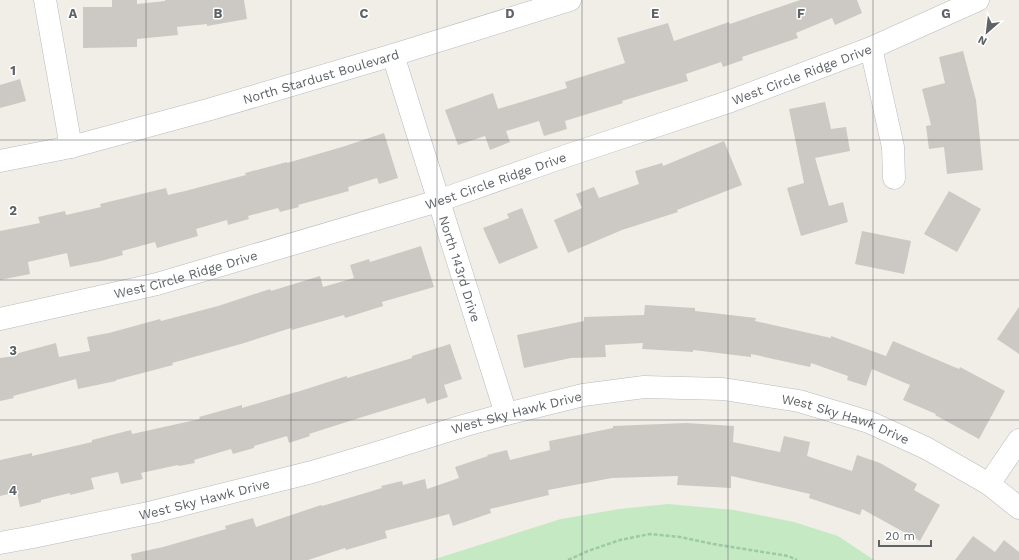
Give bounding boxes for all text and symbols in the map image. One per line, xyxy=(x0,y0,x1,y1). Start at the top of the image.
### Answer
text: A xyxy=(69,6,78,21)
text: B xyxy=(214,6,223,21)
text: C xyxy=(360,6,369,21)
text: D xyxy=(505,6,515,21)
text: E xyxy=(651,6,659,21)
text: F xyxy=(797,6,805,21)
text: G xyxy=(941,6,951,21)
north arrow xyxy=(967,12,1007,52)
text: N xyxy=(976,33,989,48)
street label: West Circle Ridge Drive xyxy=(730,41,874,108)
street label: North Stardust Boulevard xyxy=(241,46,401,107)
text: 1 xyxy=(10,63,16,78)
street label: West Circle Ridge Drive xyxy=(423,149,568,212)
text: 2 xyxy=(9,203,17,218)
street label: North 143rd Drive xyxy=(436,214,484,324)
street label: West Circle Ridge Drive xyxy=(112,247,259,301)
text: 3 xyxy=(9,343,17,358)
street label: West Sky Hawk Drive xyxy=(449,388,583,437)
street label: West Sky Hawk Drive xyxy=(781,391,912,447)
street label: West Sky Hawk Drive xyxy=(137,475,271,522)
text: 4 xyxy=(9,483,18,498)
scale bar xyxy=(879,522,931,548)
text: 20 m xyxy=(885,529,915,543)

